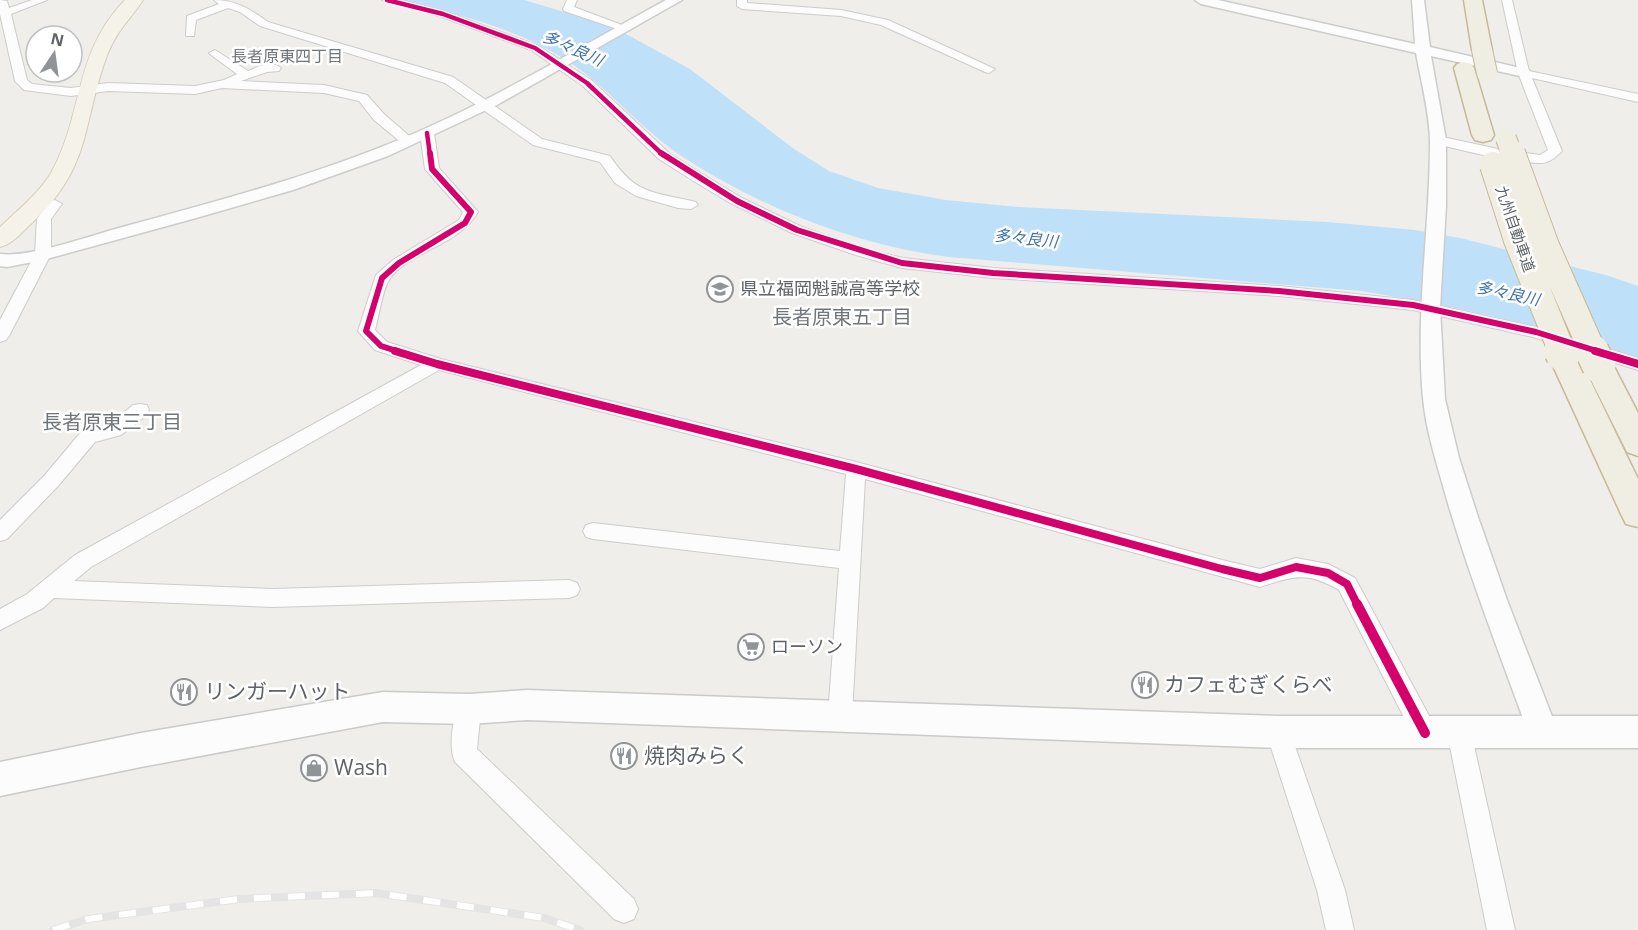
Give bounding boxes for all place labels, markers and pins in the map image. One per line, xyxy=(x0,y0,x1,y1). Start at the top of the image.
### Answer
school or university icon: 県立福岡魁誠高等学校 xyxy=(705,274,735,304)
place label: 県立福岡魁誠高等学校 xyxy=(740,276,920,300)
supermarket icon: ローソン xyxy=(736,632,766,662)
place label: ローソン xyxy=(771,634,843,658)
restaurant icon: カフェむぎくらべ xyxy=(1130,670,1160,700)
place label: カフェむぎくらべ xyxy=(1164,670,1332,698)
restaurant icon: リンガーハット xyxy=(169,677,199,707)
place label: リンガーハット xyxy=(204,677,351,705)
restaurant icon: 焼肉みらく xyxy=(609,741,639,771)
place label: 焼肉みらく xyxy=(644,741,749,769)
shop icon: Wash xyxy=(299,753,329,783)
place label: Wash xyxy=(334,753,388,781)

